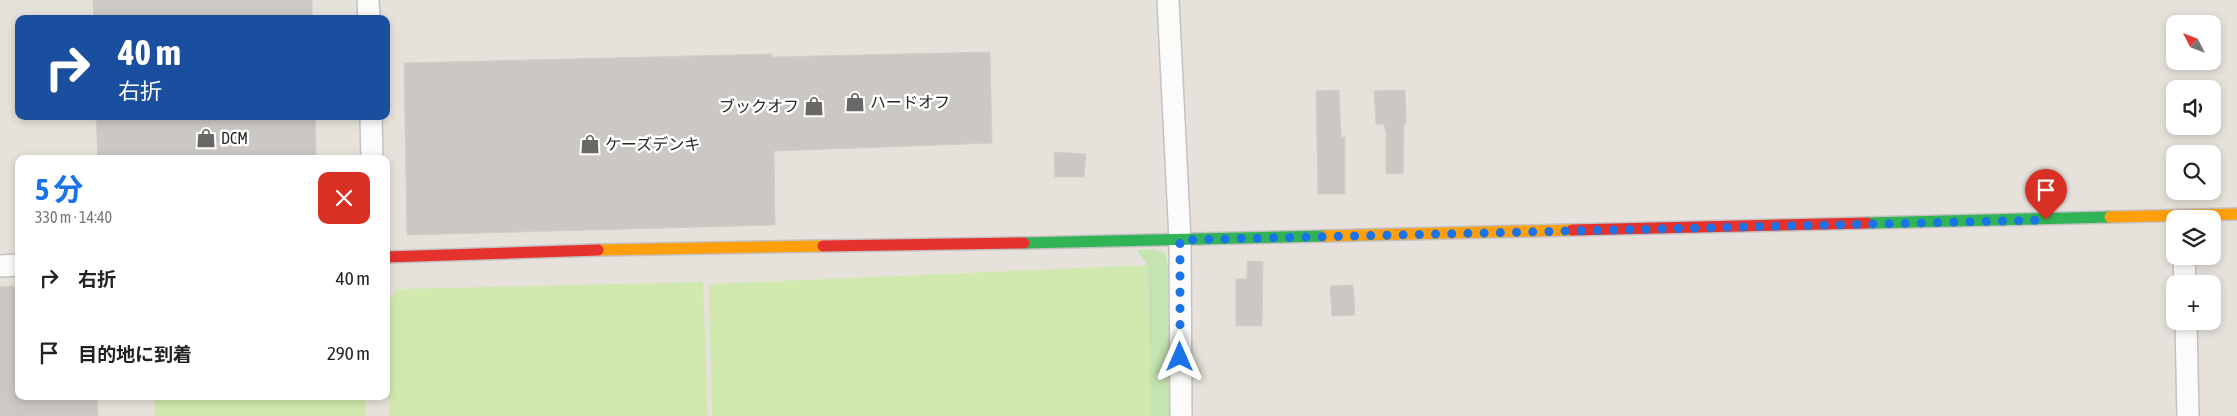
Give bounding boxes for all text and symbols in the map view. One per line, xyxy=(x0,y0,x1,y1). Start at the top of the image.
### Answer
north arrow xyxy=(2166,15,2221,70)
map controls xyxy=(2166,15,2221,330)
text: 40 m xyxy=(118,32,181,72)
icon: right xyxy=(35,35,100,100)
text: 右折 xyxy=(118,78,162,104)
button: sound xyxy=(2166,80,2221,135)
shop icon: ハードオフ xyxy=(844,91,866,113)
place label: ハードオフ xyxy=(870,93,950,111)
shop icon: ブックオフ xyxy=(803,95,825,117)
place label: ブックオフ xyxy=(719,97,799,115)
shop icon: DCM xyxy=(195,127,217,149)
place label: DCM xyxy=(221,129,248,147)
shop icon: ケーズデンキ xyxy=(579,133,601,155)
place label: ケーズデンキ xyxy=(605,135,700,153)
button: search xyxy=(2166,145,2221,200)
pin xyxy=(2025,169,2067,220)
text: 5 分 xyxy=(35,172,83,206)
button: close xyxy=(318,172,370,224)
icon: arrive xyxy=(2032,176,2060,204)
text: 330 m · 14:40 xyxy=(35,208,112,226)
button: layers xyxy=(2166,210,2221,265)
icon: right xyxy=(35,264,63,292)
text: 40 m xyxy=(336,267,370,289)
text: 右折 xyxy=(78,268,116,290)
button: + xyxy=(2166,275,2221,330)
position arrow xyxy=(1153,330,1205,382)
icon: arrive xyxy=(35,339,63,367)
text: 290 m xyxy=(327,342,370,364)
text: 目的地に到着 xyxy=(78,343,192,365)

